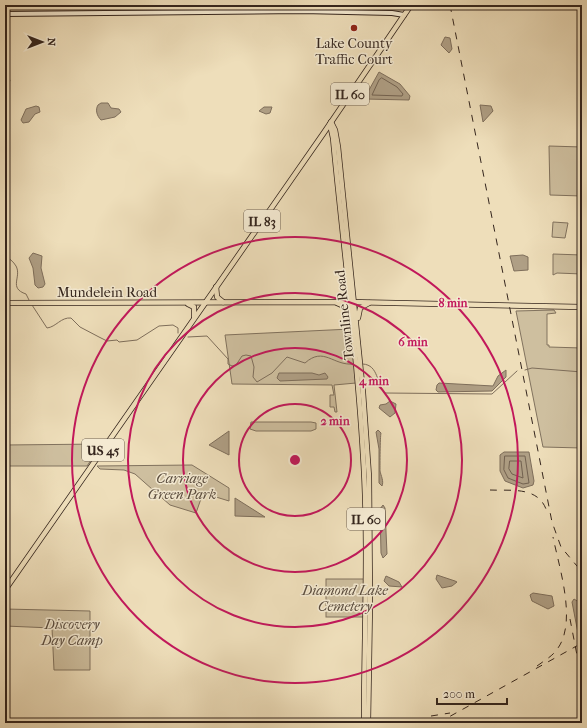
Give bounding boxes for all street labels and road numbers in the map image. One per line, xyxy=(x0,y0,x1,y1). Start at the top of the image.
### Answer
road number: IL 60 xyxy=(331,83,369,105)
road number: IL 83 xyxy=(244,210,280,232)
street label: Townline Road xyxy=(331,269,358,361)
street label: Mundelein Road xyxy=(57,284,158,301)
road number: US 45 xyxy=(82,439,124,461)
road number: IL 60 xyxy=(347,508,385,530)

